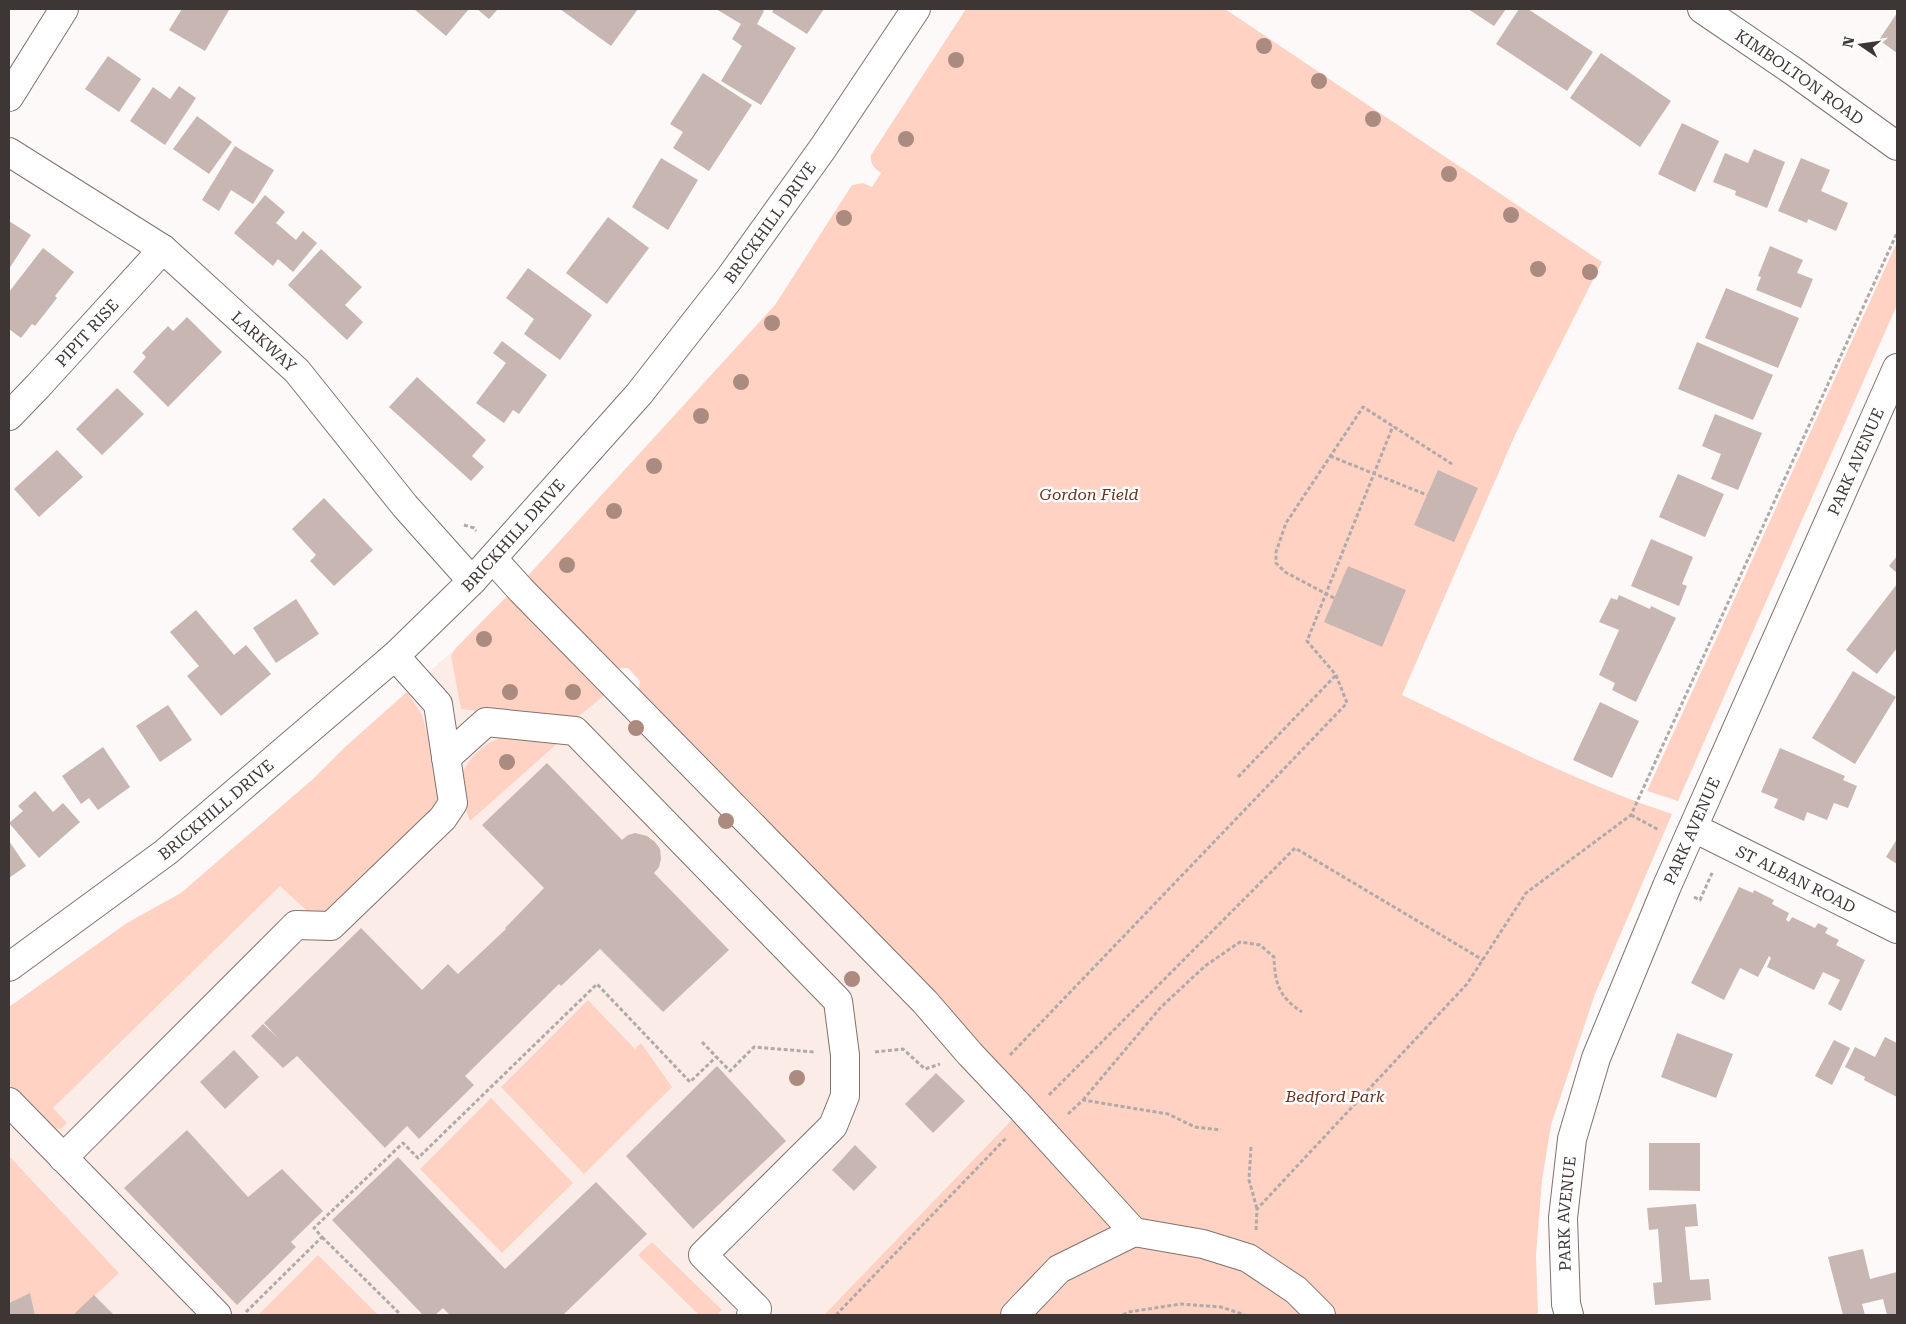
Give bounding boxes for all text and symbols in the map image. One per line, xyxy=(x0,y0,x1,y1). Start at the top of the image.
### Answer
north arrow xyxy=(1836,20,1886,70)
street label: KIMBOLTON ROAD xyxy=(1732,25,1868,129)
street label: BRICKHILL DRIVE xyxy=(720,158,820,287)
street label: PIPIT RISE xyxy=(52,295,123,371)
street label: LARKWAY xyxy=(228,307,300,376)
street label: PARK AVENUE xyxy=(1824,405,1888,518)
street label: BRICKHILL DRIVE xyxy=(458,475,569,596)
park label: Gordon Field xyxy=(1039,485,1139,504)
street label: BRICKHILL DRIVE xyxy=(155,755,277,864)
street label: PARK AVENUE xyxy=(1660,774,1724,887)
street label: ST ALBAN ROAD xyxy=(1733,841,1859,917)
park label: Bedford Park xyxy=(1285,1087,1385,1106)
street label: PARK AVENUE xyxy=(1554,1155,1580,1271)

